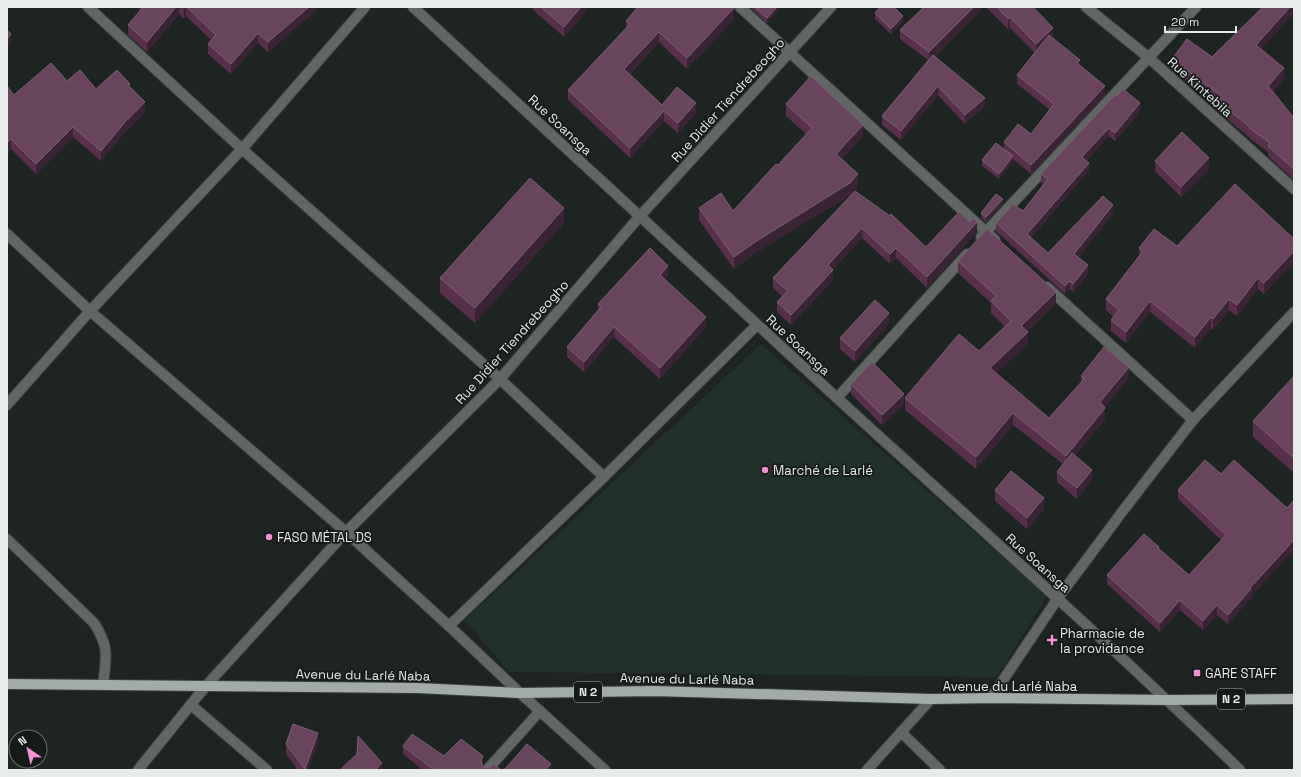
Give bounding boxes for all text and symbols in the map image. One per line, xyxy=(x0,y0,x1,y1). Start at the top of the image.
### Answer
scale bar xyxy=(1165,8,1236,34)
text: 20 m xyxy=(1171,14,1199,30)
street label: Rue Didier Tiendrebeogho xyxy=(668,34,788,166)
street label: Rue Kintebila xyxy=(1164,53,1236,121)
street label: Rue Soansga xyxy=(524,91,596,159)
street label: Rue Didier Tiendrebeogho xyxy=(452,276,572,408)
street label: Rue Soansga xyxy=(762,311,834,379)
place label: Marché de Larlé xyxy=(773,462,873,479)
marker: Marché de Larlé xyxy=(760,465,770,475)
place label: FASO MÉTAL DS xyxy=(277,529,372,546)
street label: Rue Soansga xyxy=(1002,529,1074,597)
marker: FASO MÉTAL DS xyxy=(264,532,274,542)
place label: Pharmacie de la providance xyxy=(1060,625,1145,657)
marker: Pharmacie de la providance xyxy=(1047,635,1057,645)
street label: Avenue du Larlé Naba xyxy=(296,665,431,685)
place label: GARE STAFF xyxy=(1205,665,1277,682)
marker: GARE STAFF xyxy=(1192,668,1202,678)
street label: Avenue du Larlé Naba xyxy=(620,669,755,689)
street label: Avenue du Larlé Naba xyxy=(943,678,1078,695)
road number: N 2 xyxy=(574,682,602,702)
road number: N 2 xyxy=(1217,689,1245,709)
north arrow xyxy=(8,729,48,769)
text: N xyxy=(15,733,29,749)

